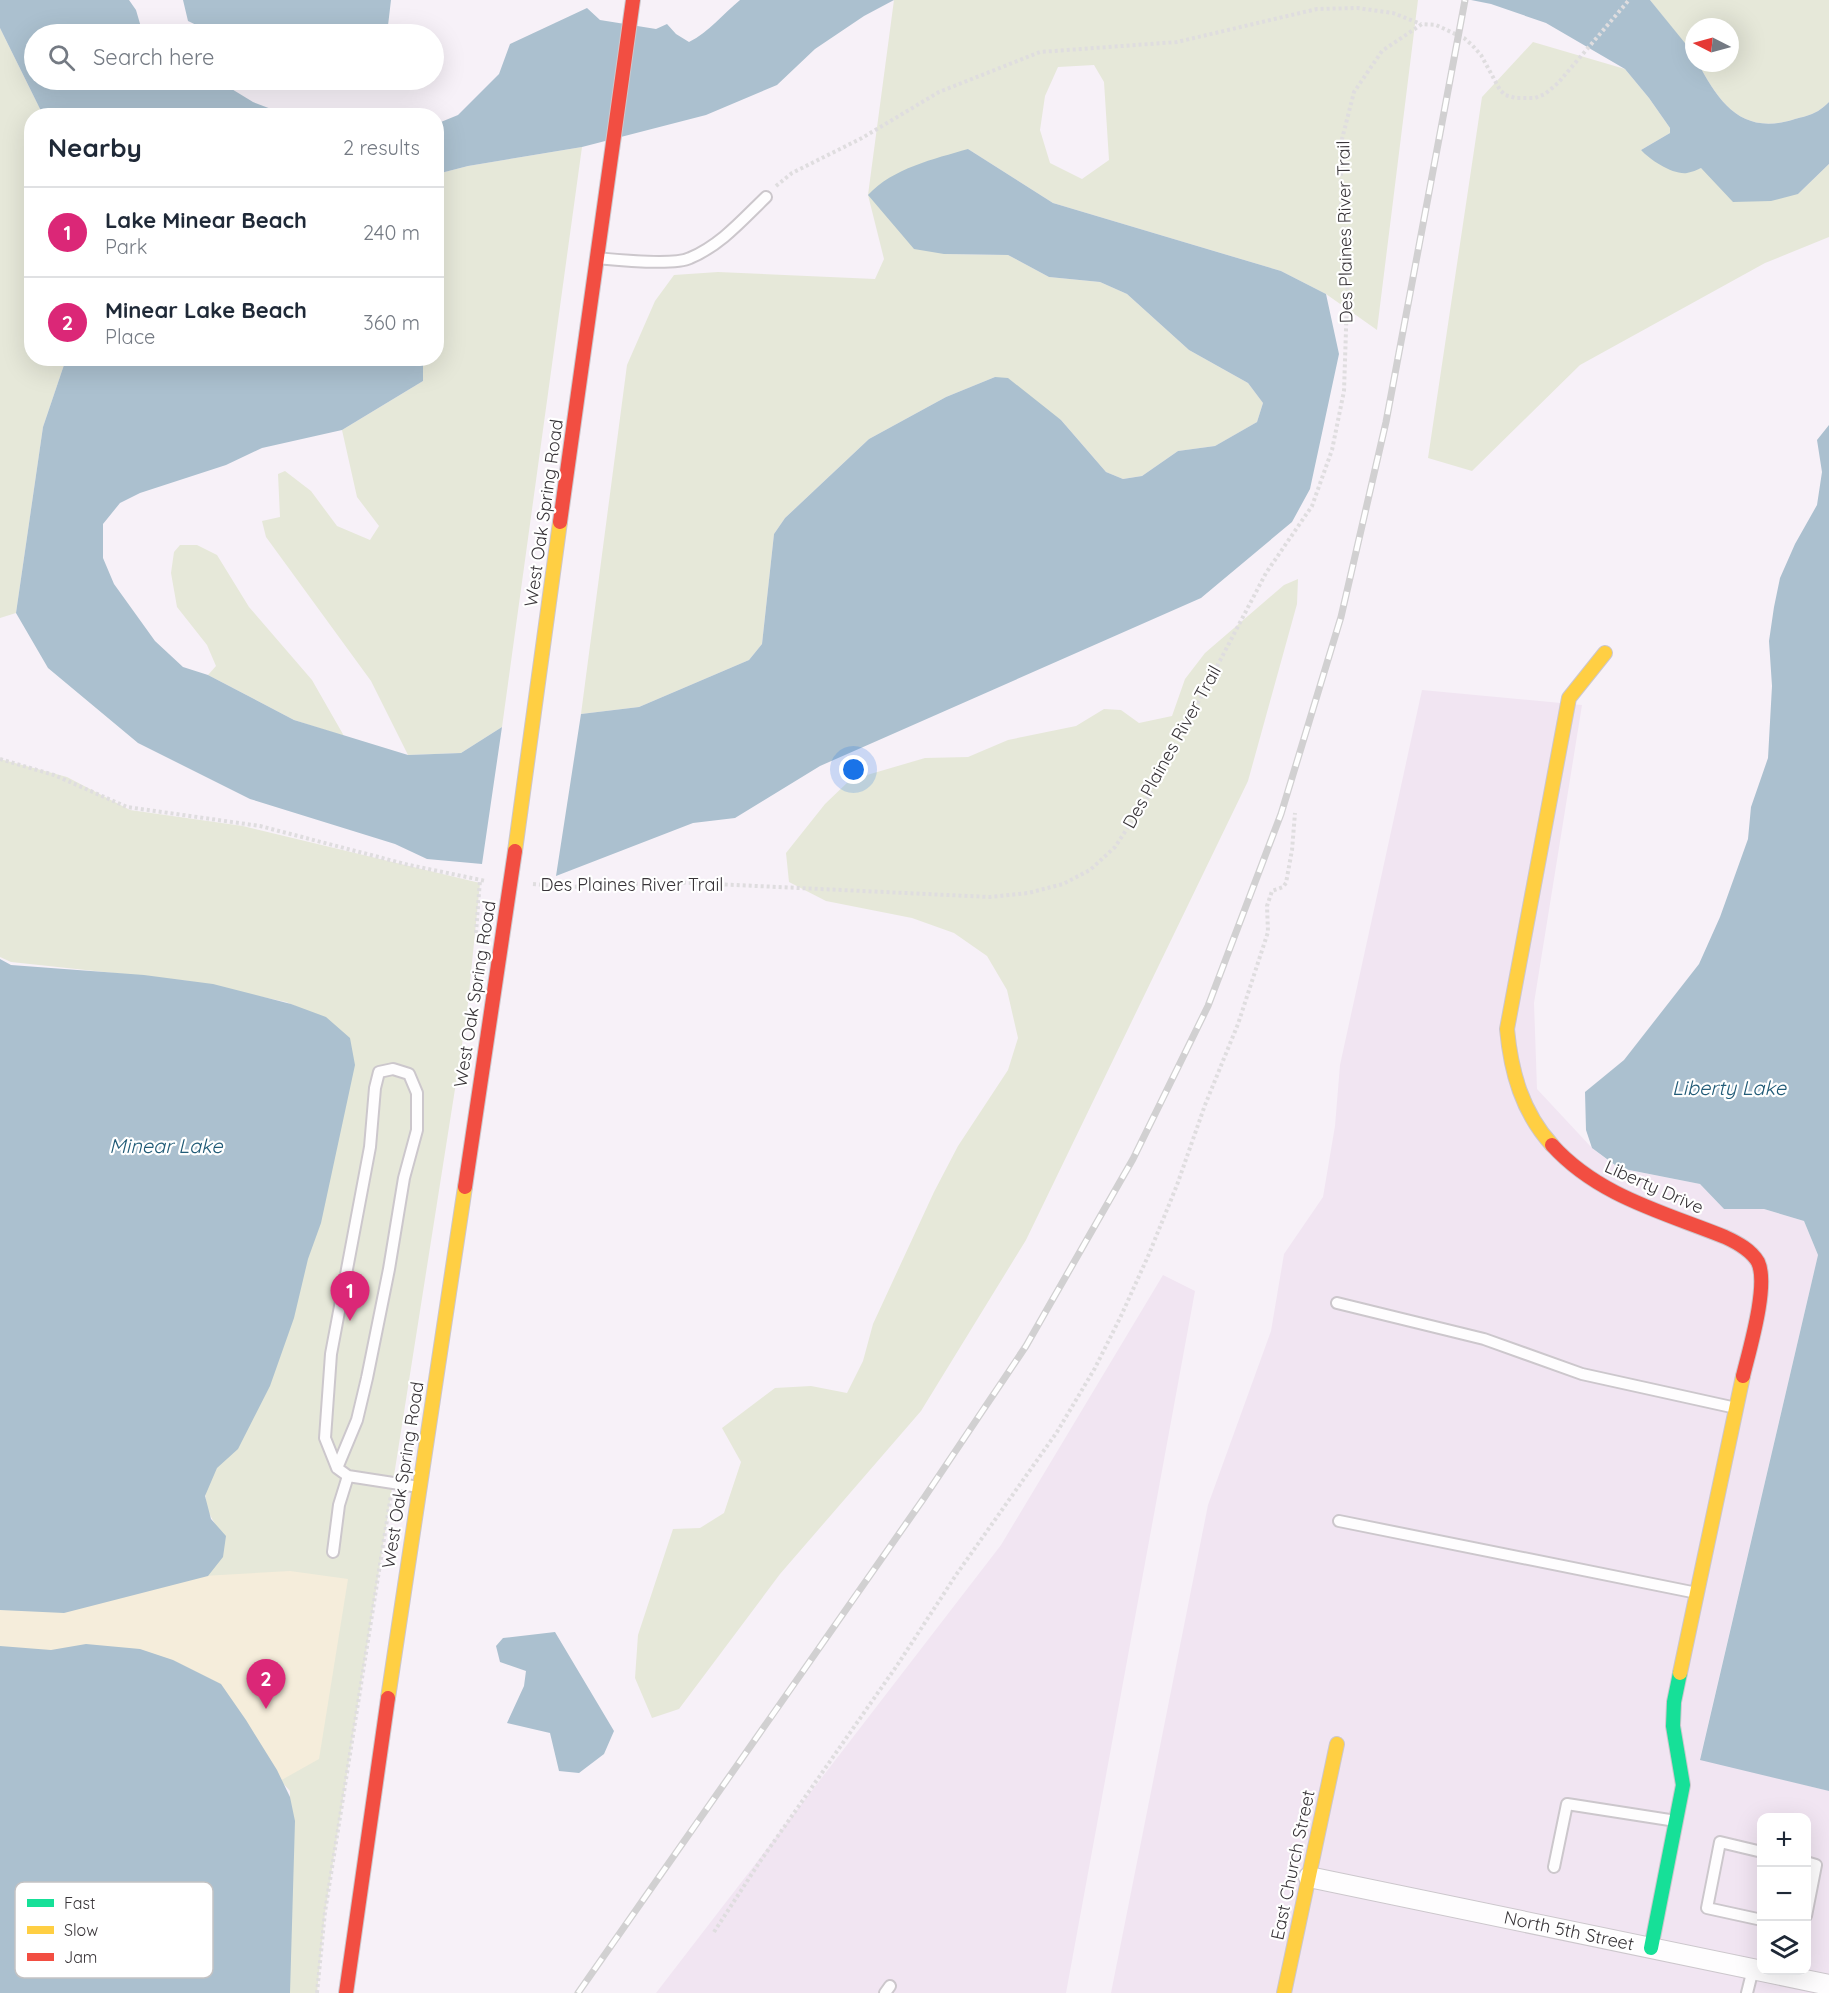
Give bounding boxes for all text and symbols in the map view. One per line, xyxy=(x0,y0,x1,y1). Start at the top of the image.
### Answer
north arrow xyxy=(1685,18,1739,72)
search box xyxy=(24,24,444,90)
icon: search xyxy=(45,41,78,74)
text: Search here xyxy=(93,43,214,71)
text: Nearby xyxy=(48,131,142,164)
text: 2 results xyxy=(343,135,420,160)
street label: Des Plaines River Trail xyxy=(1331,140,1358,324)
text: Lake Minear Beach xyxy=(105,206,307,234)
text: 1 xyxy=(64,220,71,245)
text: 240 m xyxy=(363,220,420,245)
text: Park xyxy=(105,234,147,259)
text: Minear Lake Beach xyxy=(105,296,307,324)
text: 2 xyxy=(62,310,73,335)
text: 360 m xyxy=(363,310,420,335)
text: Place xyxy=(105,324,155,349)
street label: West Oak Spring Road xyxy=(519,418,568,608)
street label: Des Plaines River Trail xyxy=(1117,661,1226,832)
your location xyxy=(839,755,868,784)
street label: Des Plaines River Trail xyxy=(541,873,723,896)
street label: West Oak Spring Road xyxy=(448,899,501,1089)
water label: Liberty Lake xyxy=(1672,1075,1787,1100)
water label: Minear Lake xyxy=(109,1133,223,1158)
street label: Liberty Drive xyxy=(1601,1154,1707,1219)
pin: 1 xyxy=(330,1272,370,1321)
street label: West Oak Spring Road xyxy=(376,1380,429,1570)
pin: 2 xyxy=(246,1660,286,1709)
street label: East Church Street xyxy=(1265,1788,1320,1942)
map controls xyxy=(1757,1813,1811,1975)
button: + xyxy=(1757,1813,1811,1867)
button: − xyxy=(1757,1867,1811,1921)
legend xyxy=(15,1882,213,1978)
text: Fast xyxy=(64,1893,95,1913)
street label: North 5th Street xyxy=(1502,1905,1636,1956)
text: Slow xyxy=(64,1920,98,1940)
button: layers xyxy=(1757,1921,1811,1975)
text: Jam xyxy=(64,1947,97,1967)

